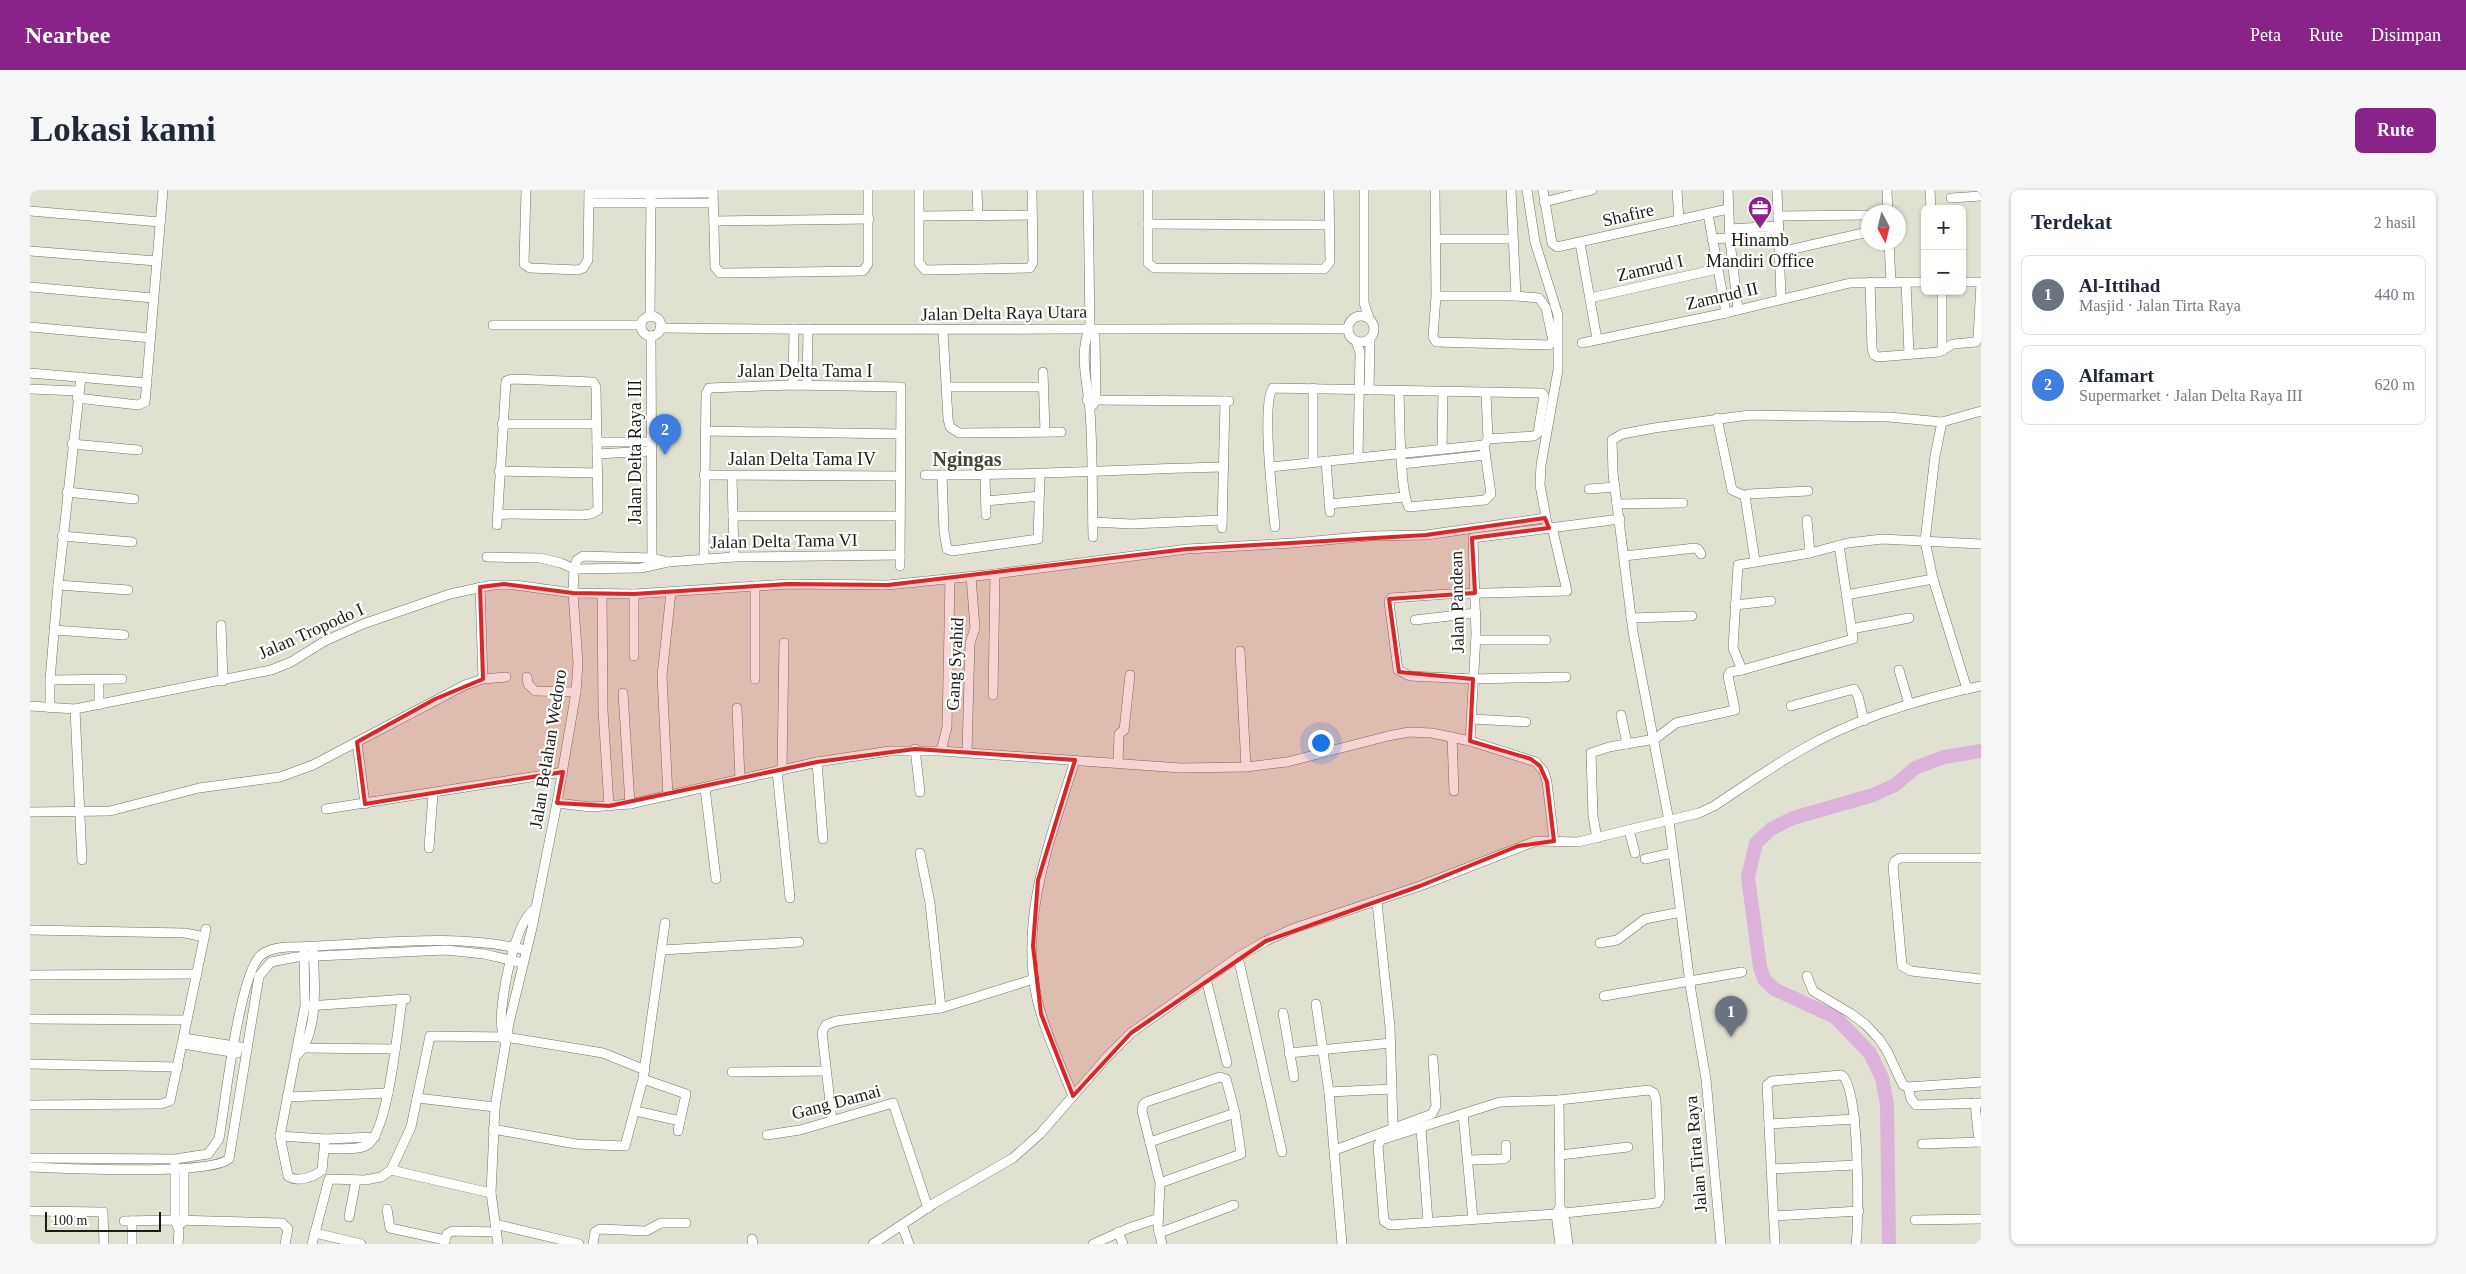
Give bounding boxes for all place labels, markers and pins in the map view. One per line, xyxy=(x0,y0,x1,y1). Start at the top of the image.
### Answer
office icon: Hinamb Mandiri Office xyxy=(1747,195,1773,229)
place label: Hinamb Mandiri Office xyxy=(1706,230,1814,271)
pin: 2 xyxy=(649,414,681,455)
pin: 1 xyxy=(1715,996,1747,1037)

